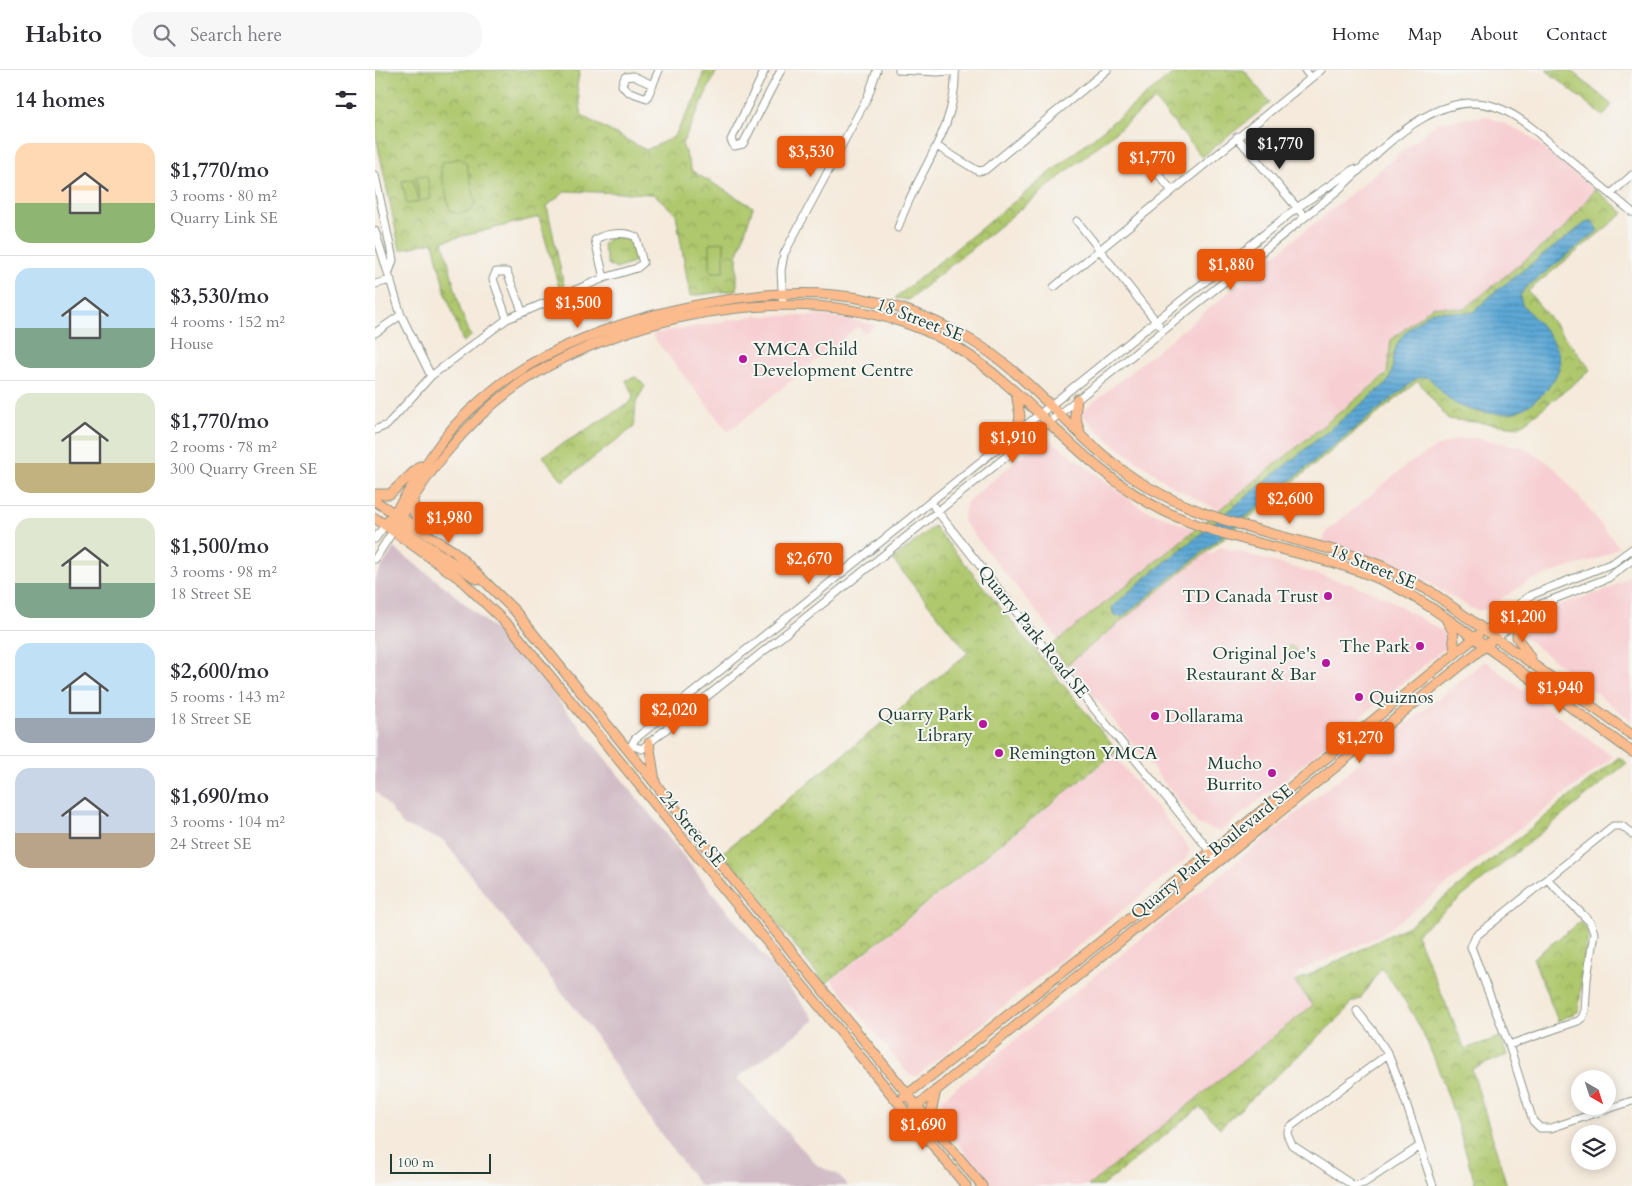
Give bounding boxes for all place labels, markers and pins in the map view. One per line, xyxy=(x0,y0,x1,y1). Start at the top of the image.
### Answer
pin: $1,770 xyxy=(1239,128,1321,170)
pin: $3,530 xyxy=(770,136,852,178)
pin: $1,770 xyxy=(1111,142,1193,184)
pin: $1,880 xyxy=(1190,248,1272,291)
pin: $1,500 xyxy=(537,286,619,329)
place label: YMCA Child Development Centre xyxy=(753,337,914,383)
marker: YMCA Child Development Centre xyxy=(737,353,749,365)
pin: $1,910 xyxy=(972,422,1054,464)
pin: $2,600 xyxy=(1249,482,1331,525)
pin: $1,980 xyxy=(408,502,490,544)
pin: $2,670 xyxy=(768,542,850,585)
place label: TD Canada Trust xyxy=(1182,584,1318,609)
marker: TD Canada Trust xyxy=(1322,590,1334,602)
pin: $1,200 xyxy=(1482,600,1564,643)
place label: The Park xyxy=(1339,634,1410,659)
marker: The Park xyxy=(1414,640,1426,652)
place label: Original Joe's Restaurant & Bar xyxy=(1186,641,1316,687)
marker: Original Joe's Restaurant & Bar xyxy=(1320,657,1332,669)
pin: $1,940 xyxy=(1519,672,1601,714)
place label: Quiznos xyxy=(1369,685,1434,710)
marker: Quiznos xyxy=(1353,691,1365,703)
pin: $2,020 xyxy=(633,694,715,736)
place label: Quarry Park Library xyxy=(878,702,973,748)
place label: Dollarama xyxy=(1165,704,1244,729)
marker: Dollarama xyxy=(1149,710,1161,722)
marker: Quarry Park Library xyxy=(977,718,989,730)
pin: $1,270 xyxy=(1319,722,1401,764)
place label: Remington YMCA xyxy=(1009,741,1158,766)
marker: Remington YMCA xyxy=(993,747,1005,759)
place label: Mucho Burrito xyxy=(1206,751,1262,797)
marker: Mucho Burrito xyxy=(1266,767,1278,779)
pin: $1,690 xyxy=(882,1108,964,1151)

